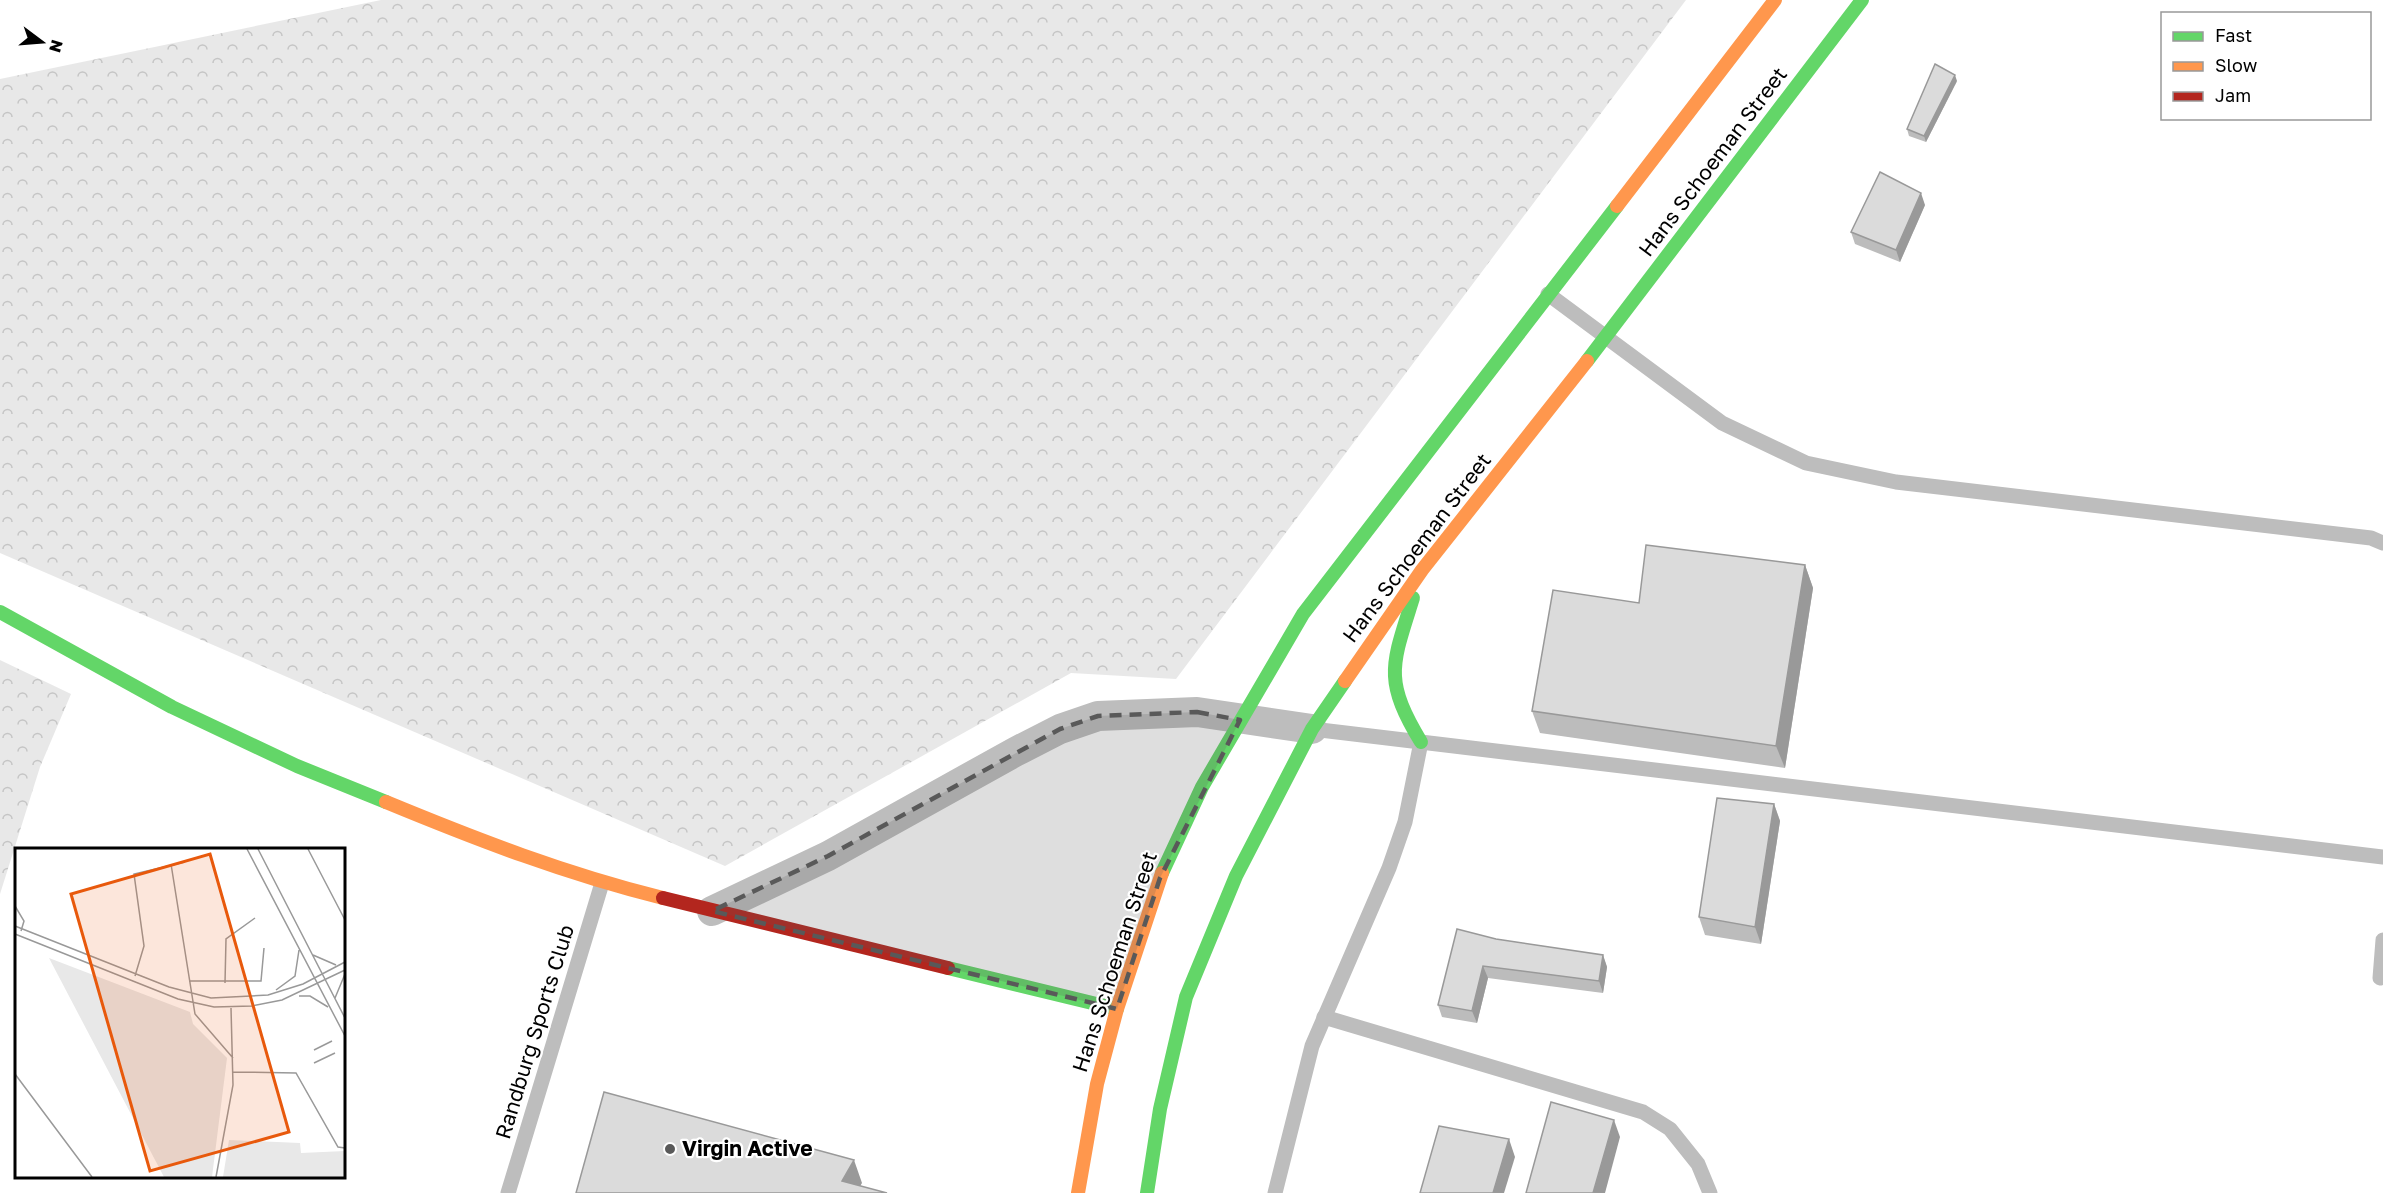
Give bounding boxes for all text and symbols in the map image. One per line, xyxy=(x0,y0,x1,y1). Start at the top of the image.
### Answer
north arrow xyxy=(12,12,72,72)
legend xyxy=(2161,12,2371,120)
text: Fast xyxy=(2215,24,2252,46)
text: N xyxy=(45,38,68,55)
text: Slow xyxy=(2215,54,2258,76)
street label: Hans Schoeman Street xyxy=(1632,62,1792,261)
text: Jam xyxy=(2215,84,2251,106)
street label: Hans Schoeman Street xyxy=(1336,448,1496,647)
inset map xyxy=(15,848,345,1178)
street label: Hans Schoeman Street xyxy=(1066,848,1162,1075)
street label: Randburg Sports Club xyxy=(489,922,579,1142)
place label: Virgin Active xyxy=(682,1135,813,1161)
marker: Virgin Active xyxy=(663,1142,677,1156)

